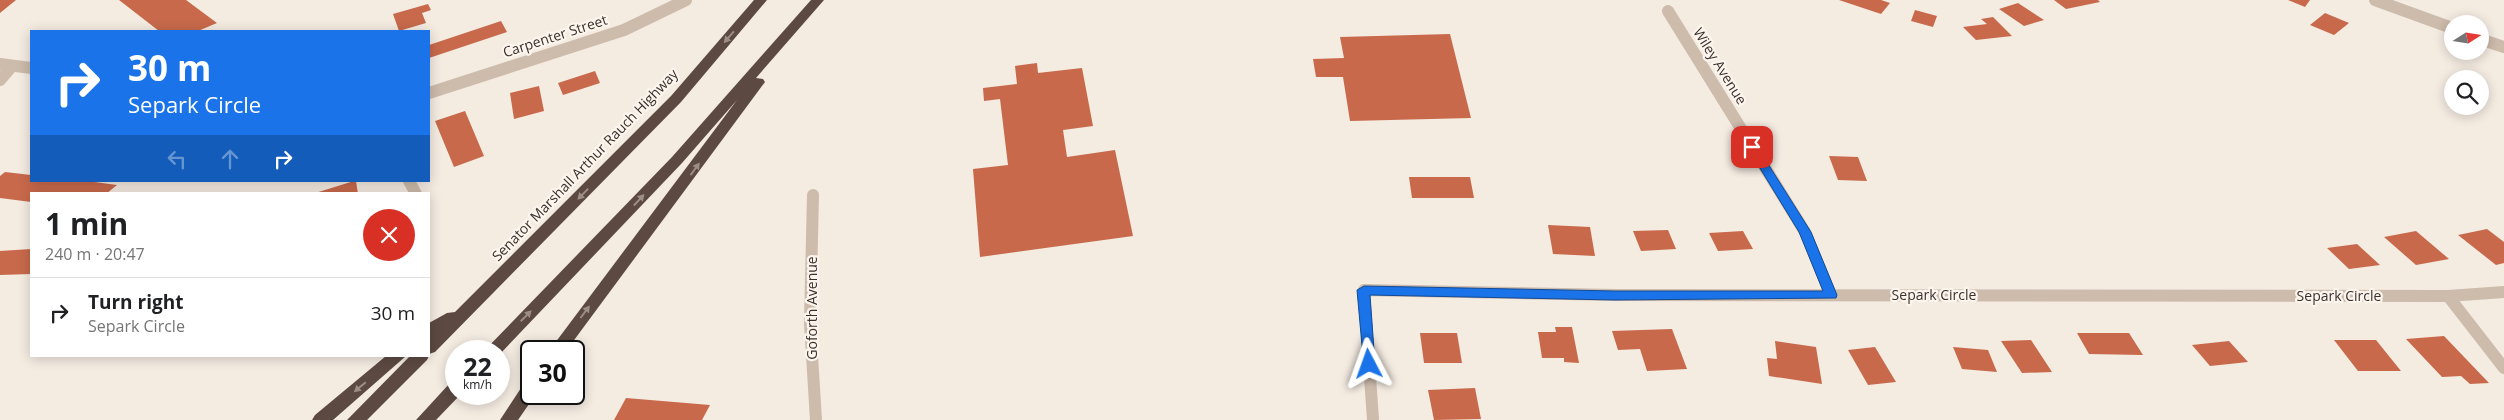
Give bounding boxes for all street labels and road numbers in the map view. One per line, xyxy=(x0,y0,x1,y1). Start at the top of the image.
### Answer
street label: Carpenter Street xyxy=(500,10,609,61)
street label: Wiley Avenue xyxy=(1689,24,1752,108)
street label: Senator Marshall Arthur Rauch Highway xyxy=(487,64,683,265)
street label: Goforth Avenue xyxy=(802,256,821,360)
street label: Separk Circle xyxy=(1892,285,1977,304)
street label: Separk Circle xyxy=(2297,286,2382,305)

